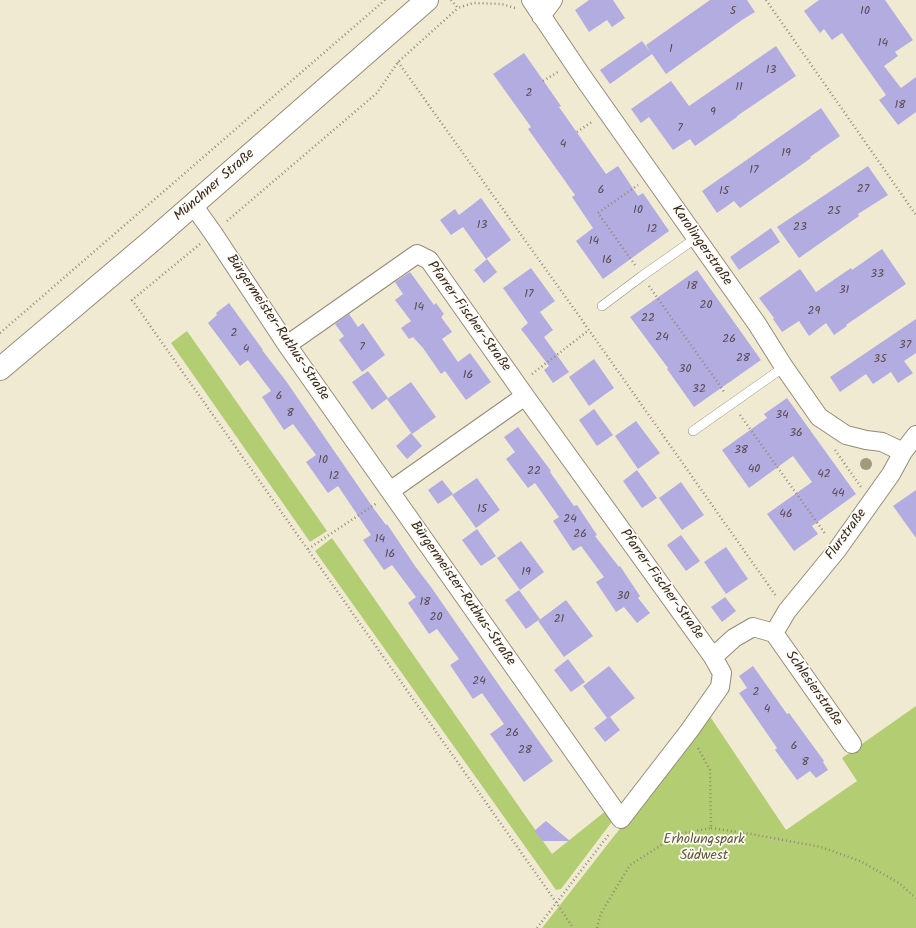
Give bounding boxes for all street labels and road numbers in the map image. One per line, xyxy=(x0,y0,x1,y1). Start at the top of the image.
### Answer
street label: Münchner Straße xyxy=(171,146,259,226)
street label: Karolingerstraße xyxy=(667,202,735,290)
street label: Bürgermeister-Ruthus-Straße xyxy=(222,252,332,404)
street label: Pfarrer-Fischer-Straße xyxy=(422,259,514,375)
street label: Flurstraße xyxy=(823,506,871,564)
street label: Bürgermeister-Ruthus-Straße xyxy=(406,518,518,670)
street label: Pfarrer-Fischer-Straße xyxy=(615,527,707,643)
street label: Schlesierstraße xyxy=(781,648,845,730)

